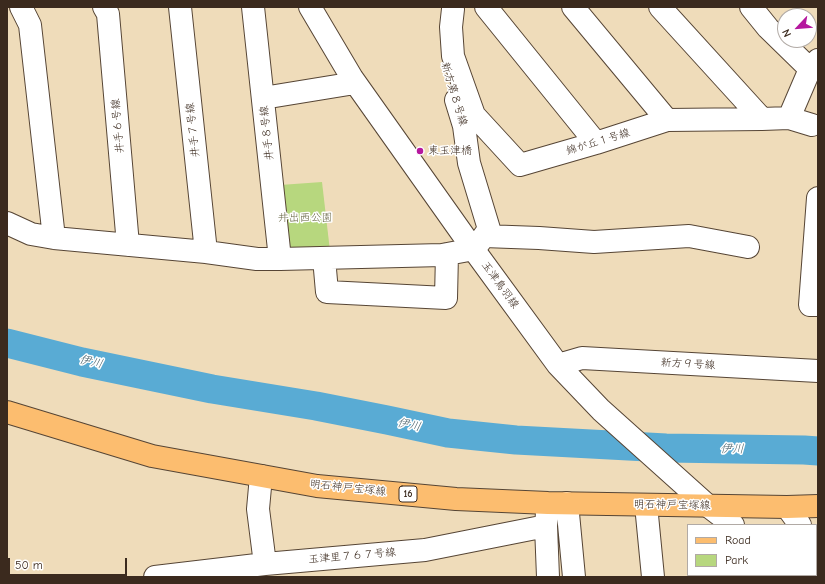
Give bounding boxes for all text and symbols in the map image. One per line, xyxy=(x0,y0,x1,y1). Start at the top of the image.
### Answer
north arrow xyxy=(777,8,817,48)
text: N xyxy=(779,27,794,39)
street label: 新方第８号線 xyxy=(438,61,470,127)
street label: 井手６号線 xyxy=(109,98,127,154)
street label: 井手７号線 xyxy=(184,102,202,158)
street label: 井手８号線 xyxy=(258,105,276,161)
street label: 錦が丘１号線 xyxy=(565,126,631,158)
place label: 東玉津橋 xyxy=(428,144,472,158)
marker: 東玉津橋 xyxy=(415,146,425,156)
park label: 井出西公園 xyxy=(278,211,332,225)
street label: 玉津鳥羽線 xyxy=(478,259,522,311)
water label: 伊川 xyxy=(78,352,104,372)
street label: 新方９号線 xyxy=(660,356,716,372)
water label: 伊川 xyxy=(396,415,422,435)
water label: 伊川 xyxy=(720,442,744,456)
street label: 明石神戸宝塚線 xyxy=(309,477,387,499)
road number: 16 xyxy=(399,486,417,502)
street label: 明石神戸宝塚線 xyxy=(633,498,711,512)
legend xyxy=(687,524,817,576)
text: Road xyxy=(725,533,751,547)
street label: 玉津里７６７号線 xyxy=(308,546,396,566)
scale bar xyxy=(10,550,129,576)
text: Park xyxy=(725,553,748,567)
text: 50 m xyxy=(15,558,43,572)

